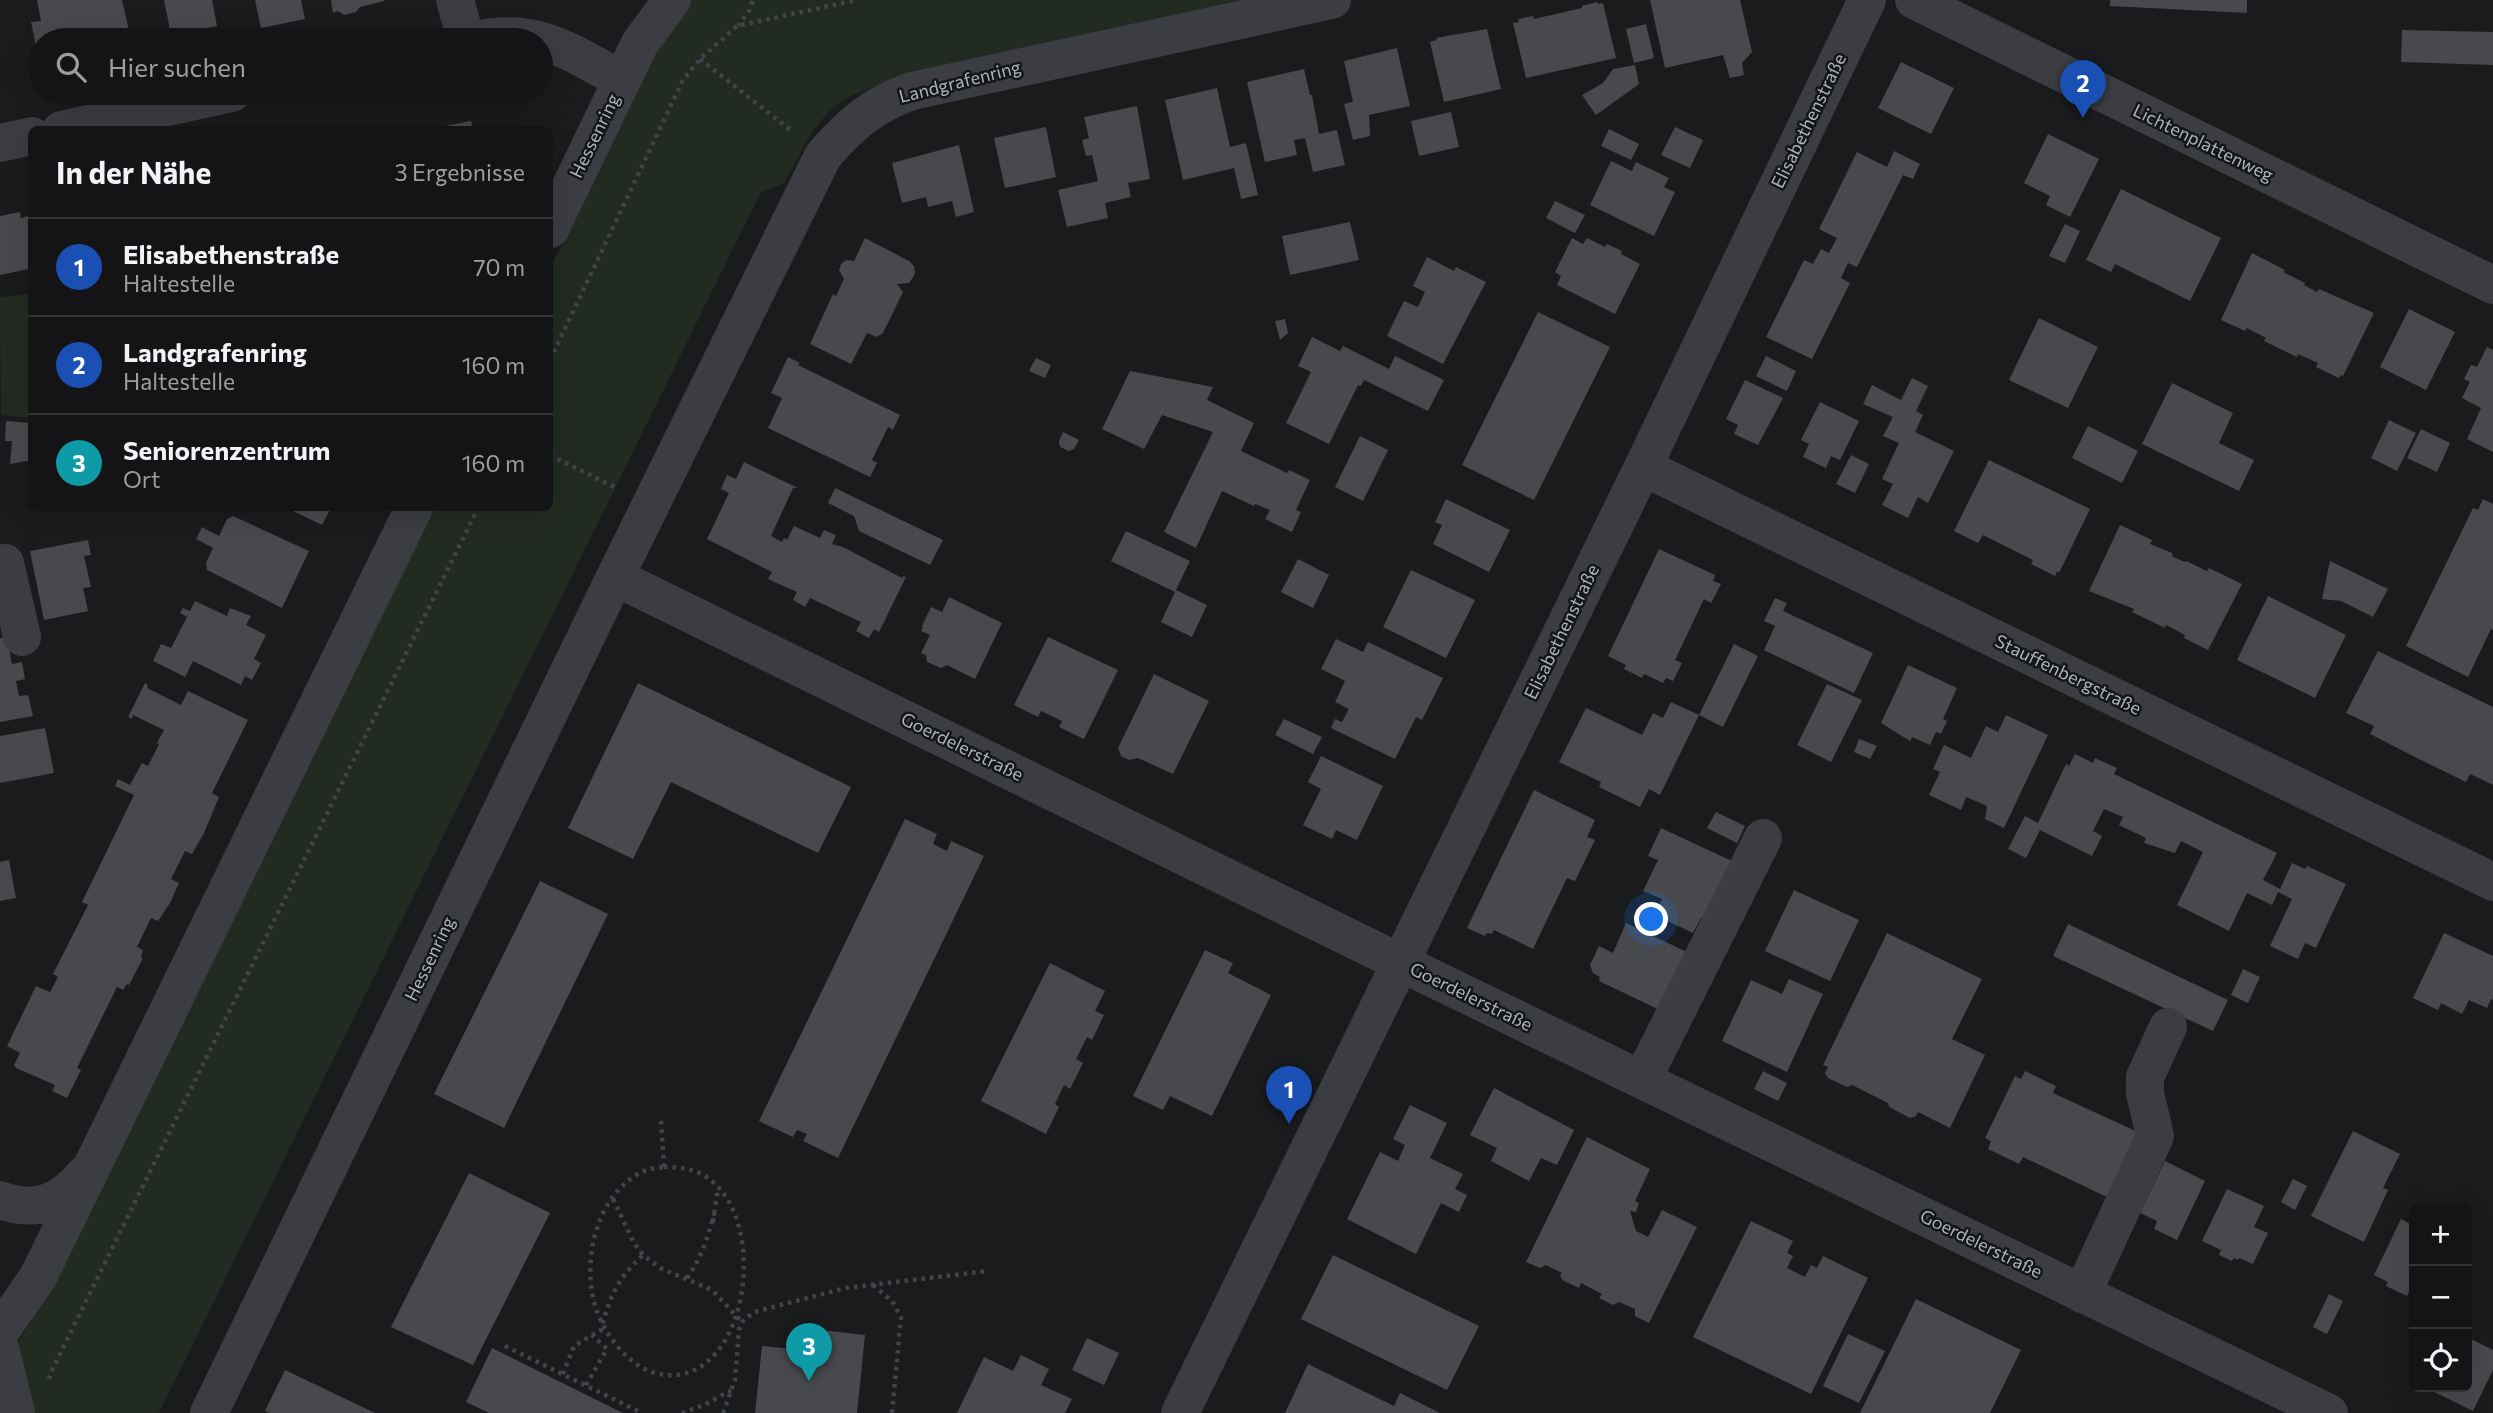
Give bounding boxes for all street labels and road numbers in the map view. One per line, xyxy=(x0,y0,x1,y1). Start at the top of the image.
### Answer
street label: Elisabethenstraße xyxy=(1766,50,1850,192)
street label: Landgrafenring xyxy=(896,55,1023,107)
street label: Hessenring xyxy=(564,90,624,181)
street label: Lichtenplattenweg xyxy=(2130,99,2277,186)
street label: Elisabethenstraße xyxy=(1519,561,1603,703)
street label: Stauffenbergstraße xyxy=(1992,629,2145,719)
street label: Goerdelerstraße xyxy=(898,707,1027,785)
street label: Hessenring xyxy=(399,913,459,1004)
street label: Goerdelerstraße xyxy=(1407,957,1536,1035)
street label: Goerdelerstraße xyxy=(1917,1204,2046,1282)

